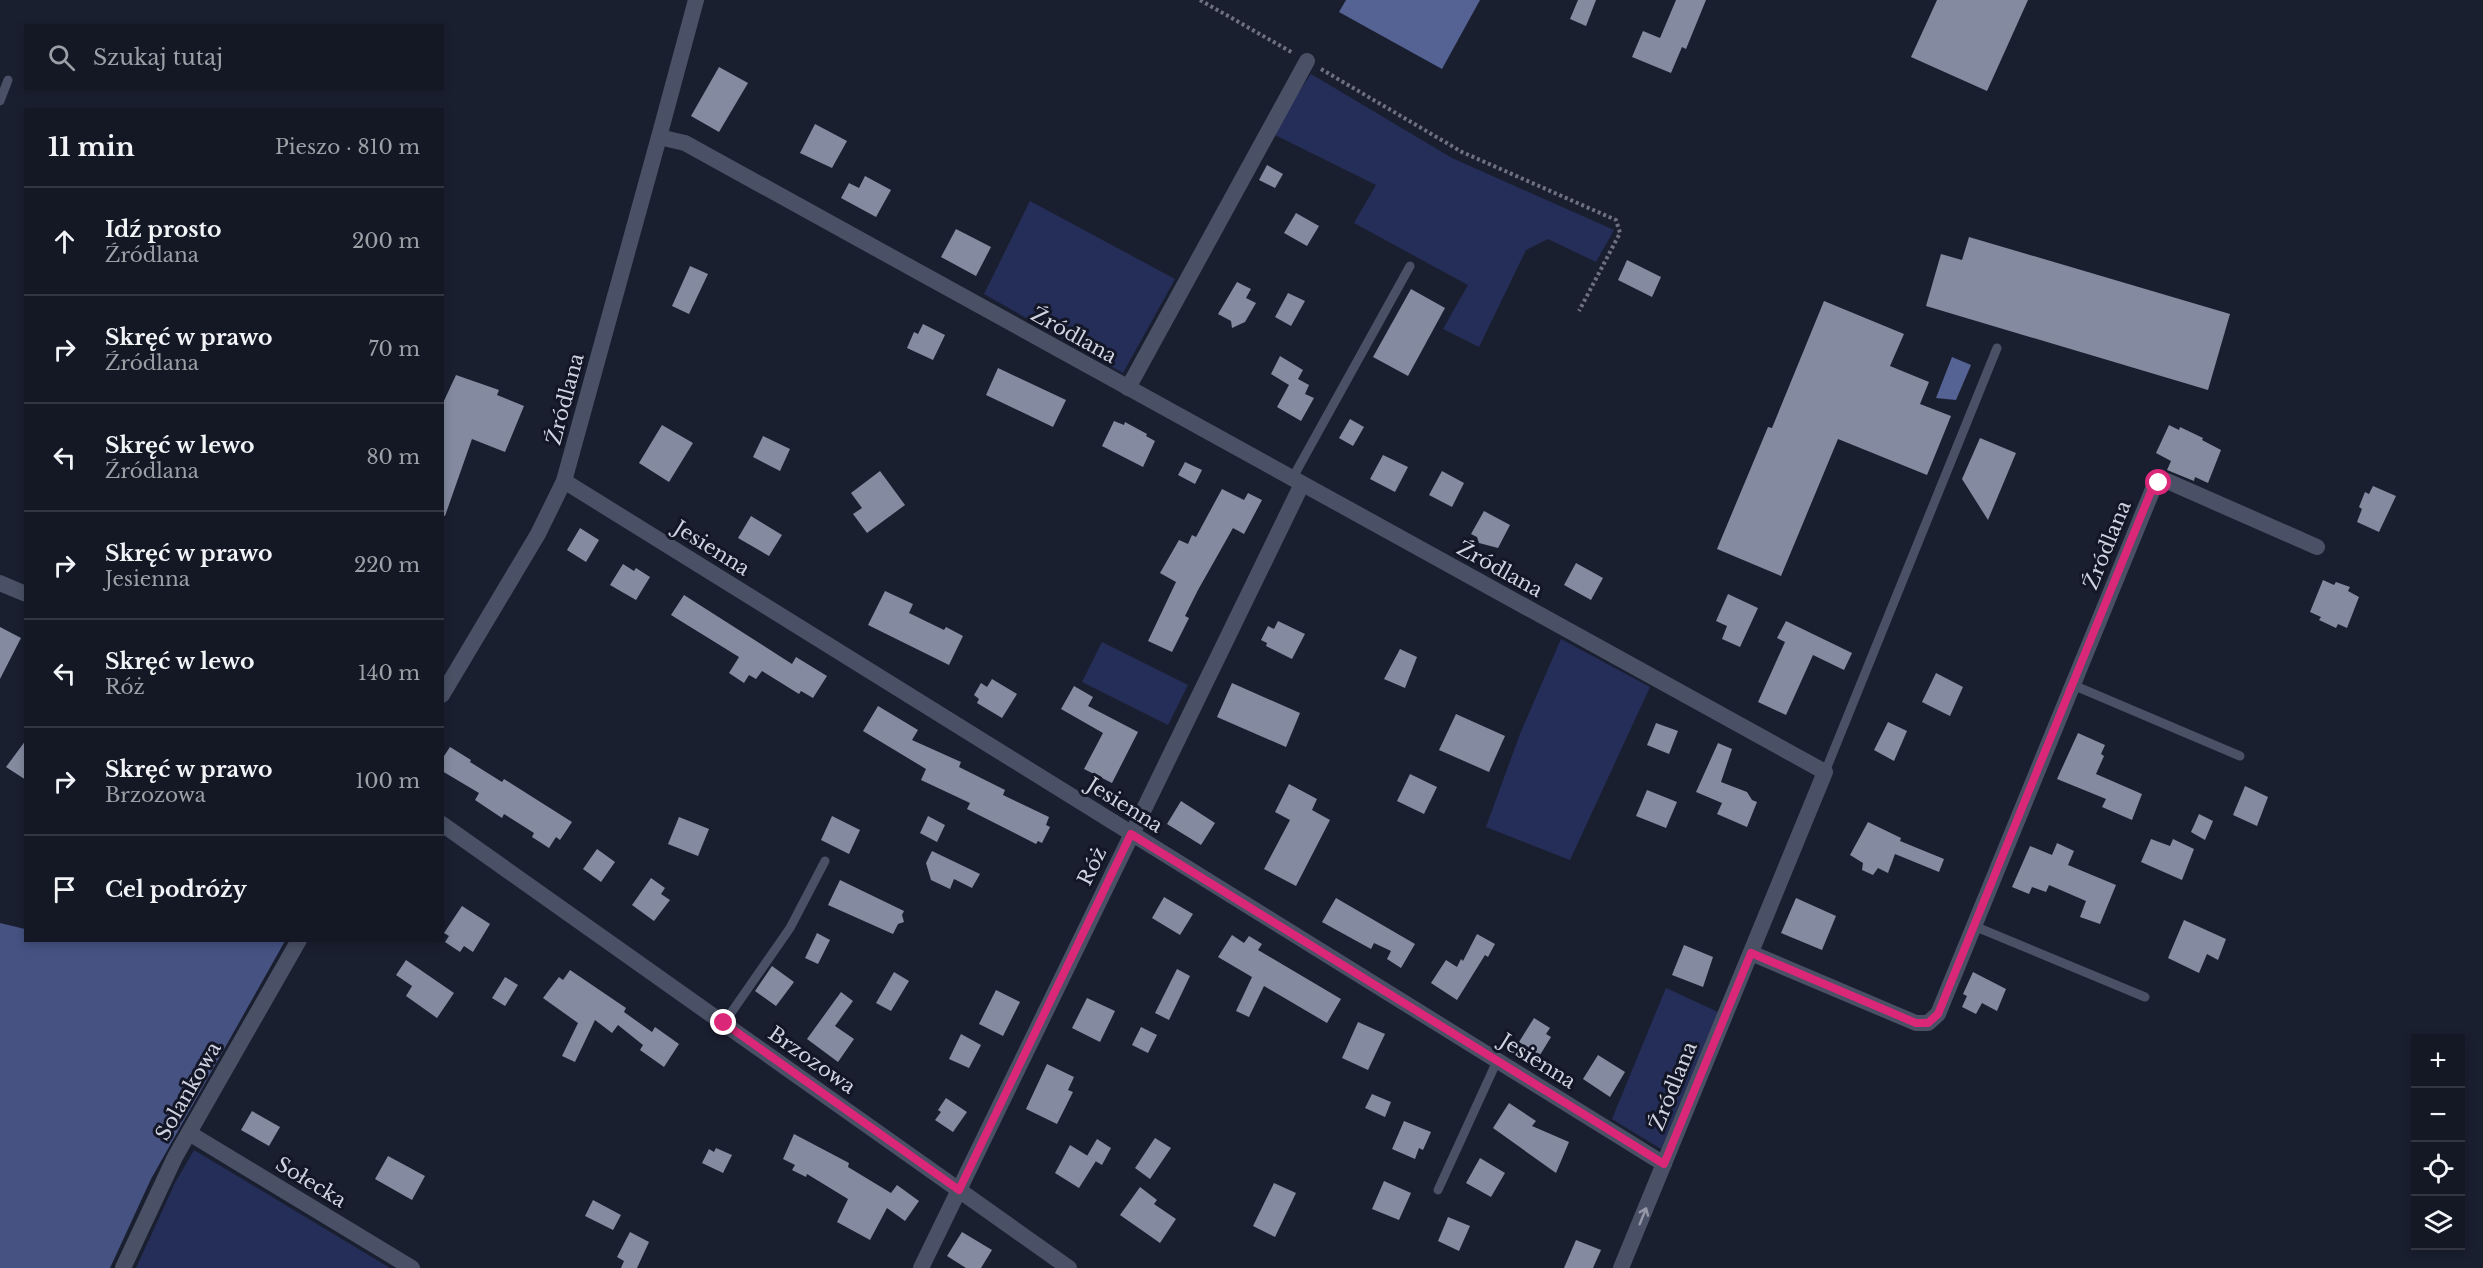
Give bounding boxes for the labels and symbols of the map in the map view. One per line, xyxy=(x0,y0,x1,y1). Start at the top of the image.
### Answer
street label: Źródlana xyxy=(1027,301,1122,369)
street label: Źródlana xyxy=(540,349,589,447)
route start xyxy=(2145,469,2171,495)
street label: Źródlana xyxy=(2077,496,2136,593)
street label: Jesienna xyxy=(667,514,755,581)
street label: Źródlana xyxy=(1453,535,1548,603)
street label: Jesienna xyxy=(1080,771,1168,838)
street label: Róż xyxy=(1073,843,1111,889)
route end xyxy=(710,1009,736,1035)
street label: Brzozowa xyxy=(764,1021,861,1099)
street label: Jesienna xyxy=(1493,1027,1581,1094)
street label: Solankowa xyxy=(150,1037,226,1144)
street label: Źródlana xyxy=(1643,1037,1702,1134)
street label: Sołecka xyxy=(271,1152,351,1213)
one-way arrow xyxy=(1638,1207,1649,1226)

